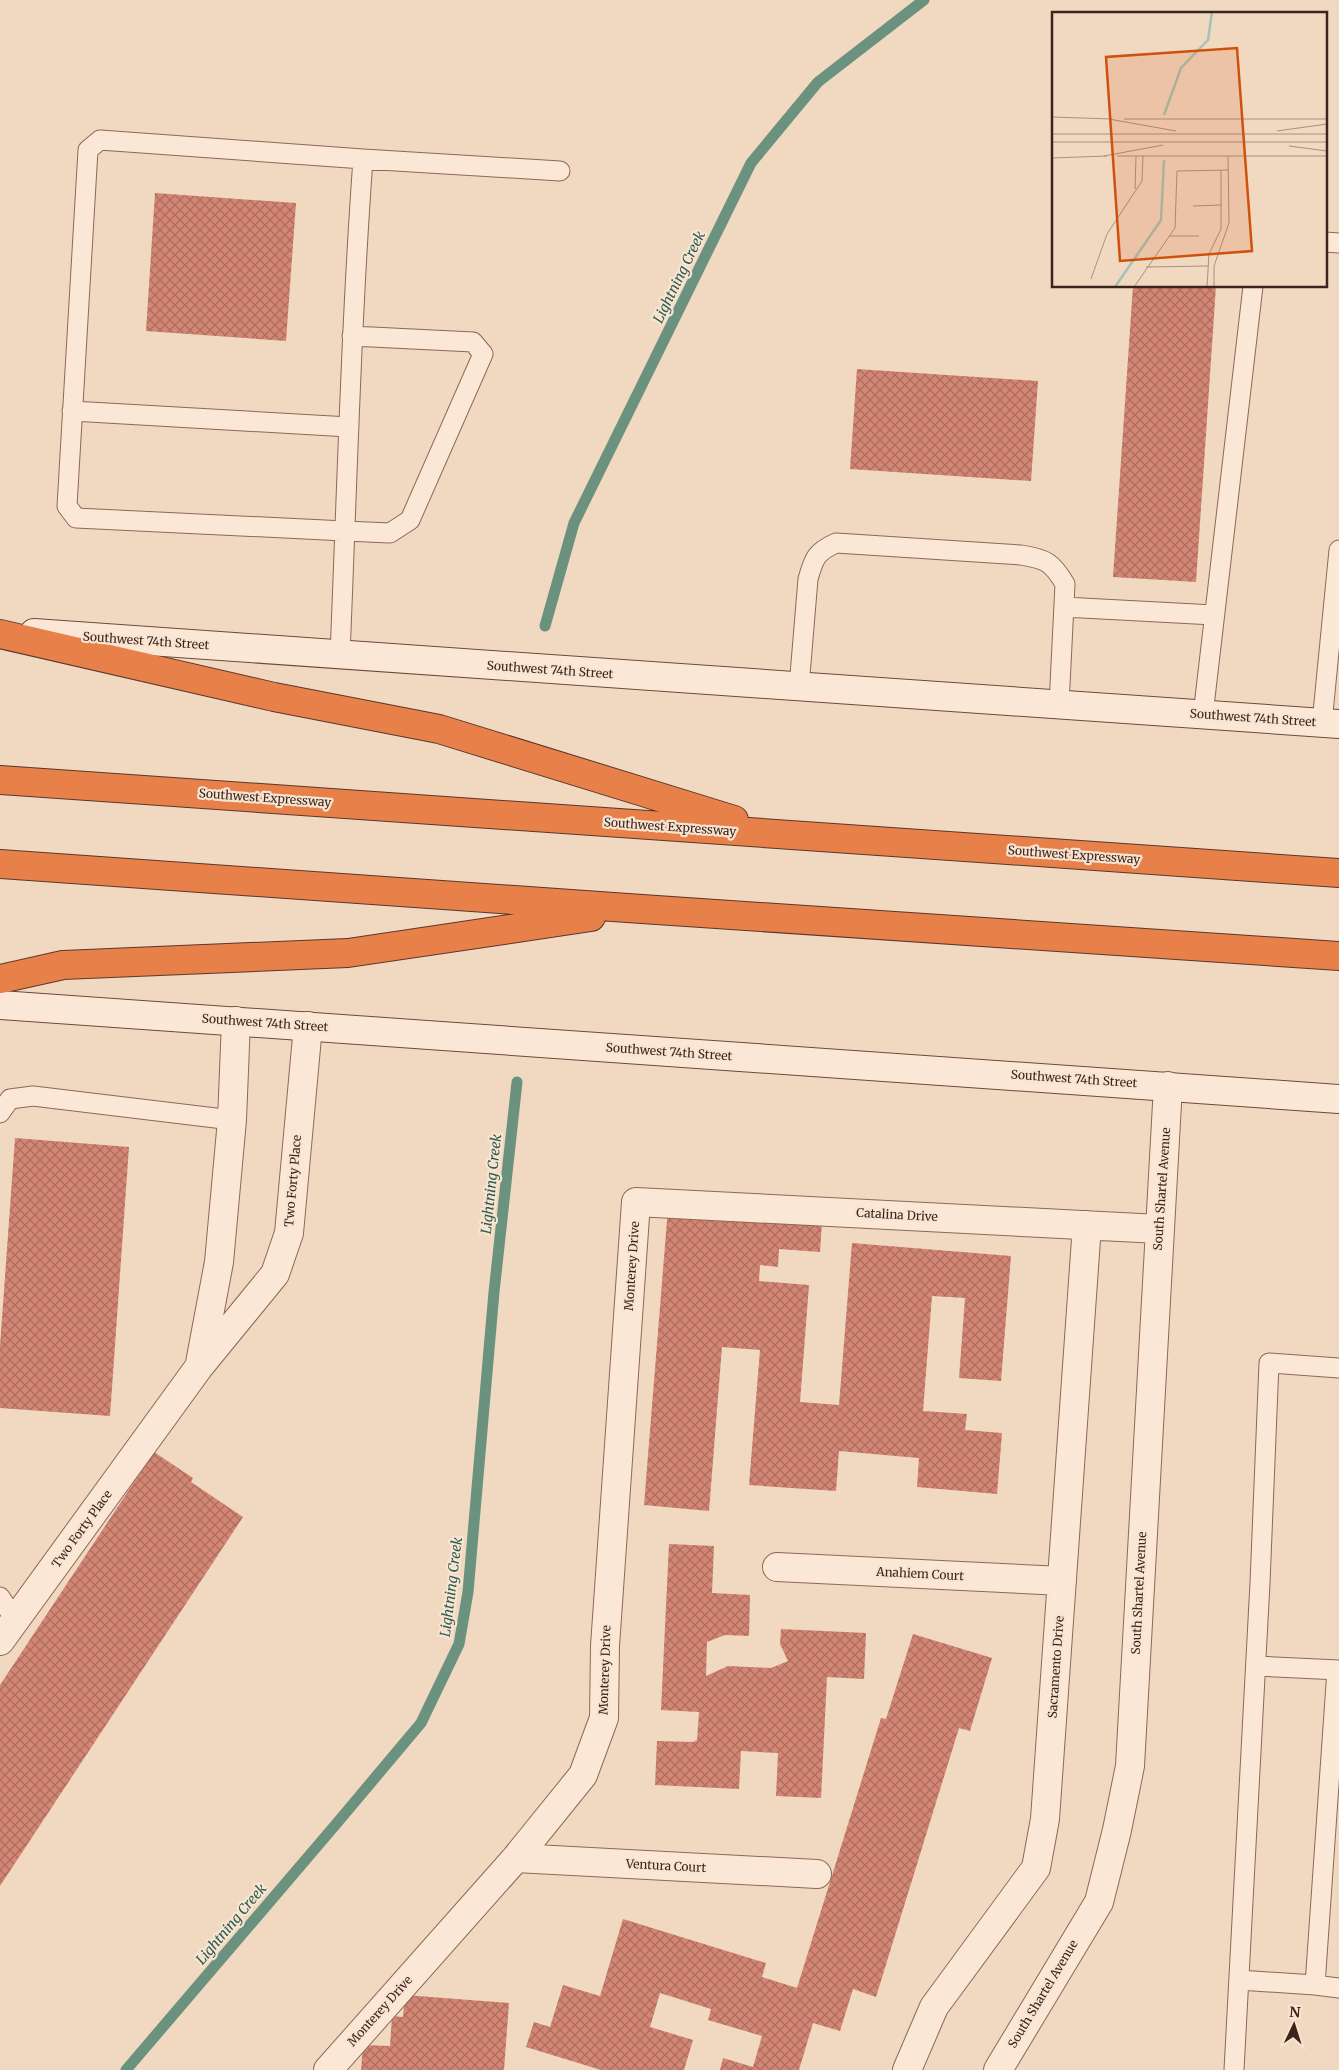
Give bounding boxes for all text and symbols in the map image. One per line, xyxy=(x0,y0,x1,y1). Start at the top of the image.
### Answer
inset map xyxy=(1052,12,1326,288)
water label: Lightning Creek xyxy=(649,228,709,326)
street label: Southwest 74th Street xyxy=(82,629,210,652)
street label: Southwest 74th Street xyxy=(486,658,614,681)
street label: Southwest 74th Street xyxy=(1189,706,1317,729)
street label: Southwest Expressway xyxy=(198,785,332,810)
street label: Southwest Expressway xyxy=(603,814,737,839)
street label: Southwest Expressway xyxy=(1007,842,1141,867)
street label: Southwest 74th Street xyxy=(201,1011,329,1034)
street label: Southwest 74th Street xyxy=(605,1040,733,1063)
street label: Southwest 74th Street xyxy=(1010,1067,1138,1090)
street label: South Shartel Avenue xyxy=(1150,1127,1173,1251)
water label: Lightning Creek xyxy=(477,1133,505,1235)
street label: Two Forty Place xyxy=(281,1134,304,1228)
street label: Catalina Drive xyxy=(856,1205,938,1224)
street label: Monterey Drive xyxy=(621,1221,642,1311)
street label: Two Forty Place xyxy=(48,1487,115,1570)
street label: South Shartel Avenue xyxy=(1128,1531,1149,1655)
water label: Lightning Creek xyxy=(436,1536,466,1638)
street label: Anahiem Court xyxy=(875,1564,965,1583)
street label: Sacramento Drive xyxy=(1044,1615,1067,1719)
street label: Monterey Drive xyxy=(595,1625,614,1715)
street label: Ventura Court xyxy=(625,1856,707,1875)
water label: Lightning Creek xyxy=(192,1880,270,1968)
street label: South Shartel Avenue xyxy=(1004,1937,1081,2050)
street label: Monterey Drive xyxy=(344,1972,415,2049)
north arrow xyxy=(1269,2000,1319,2050)
text: N xyxy=(1289,2003,1301,2021)

